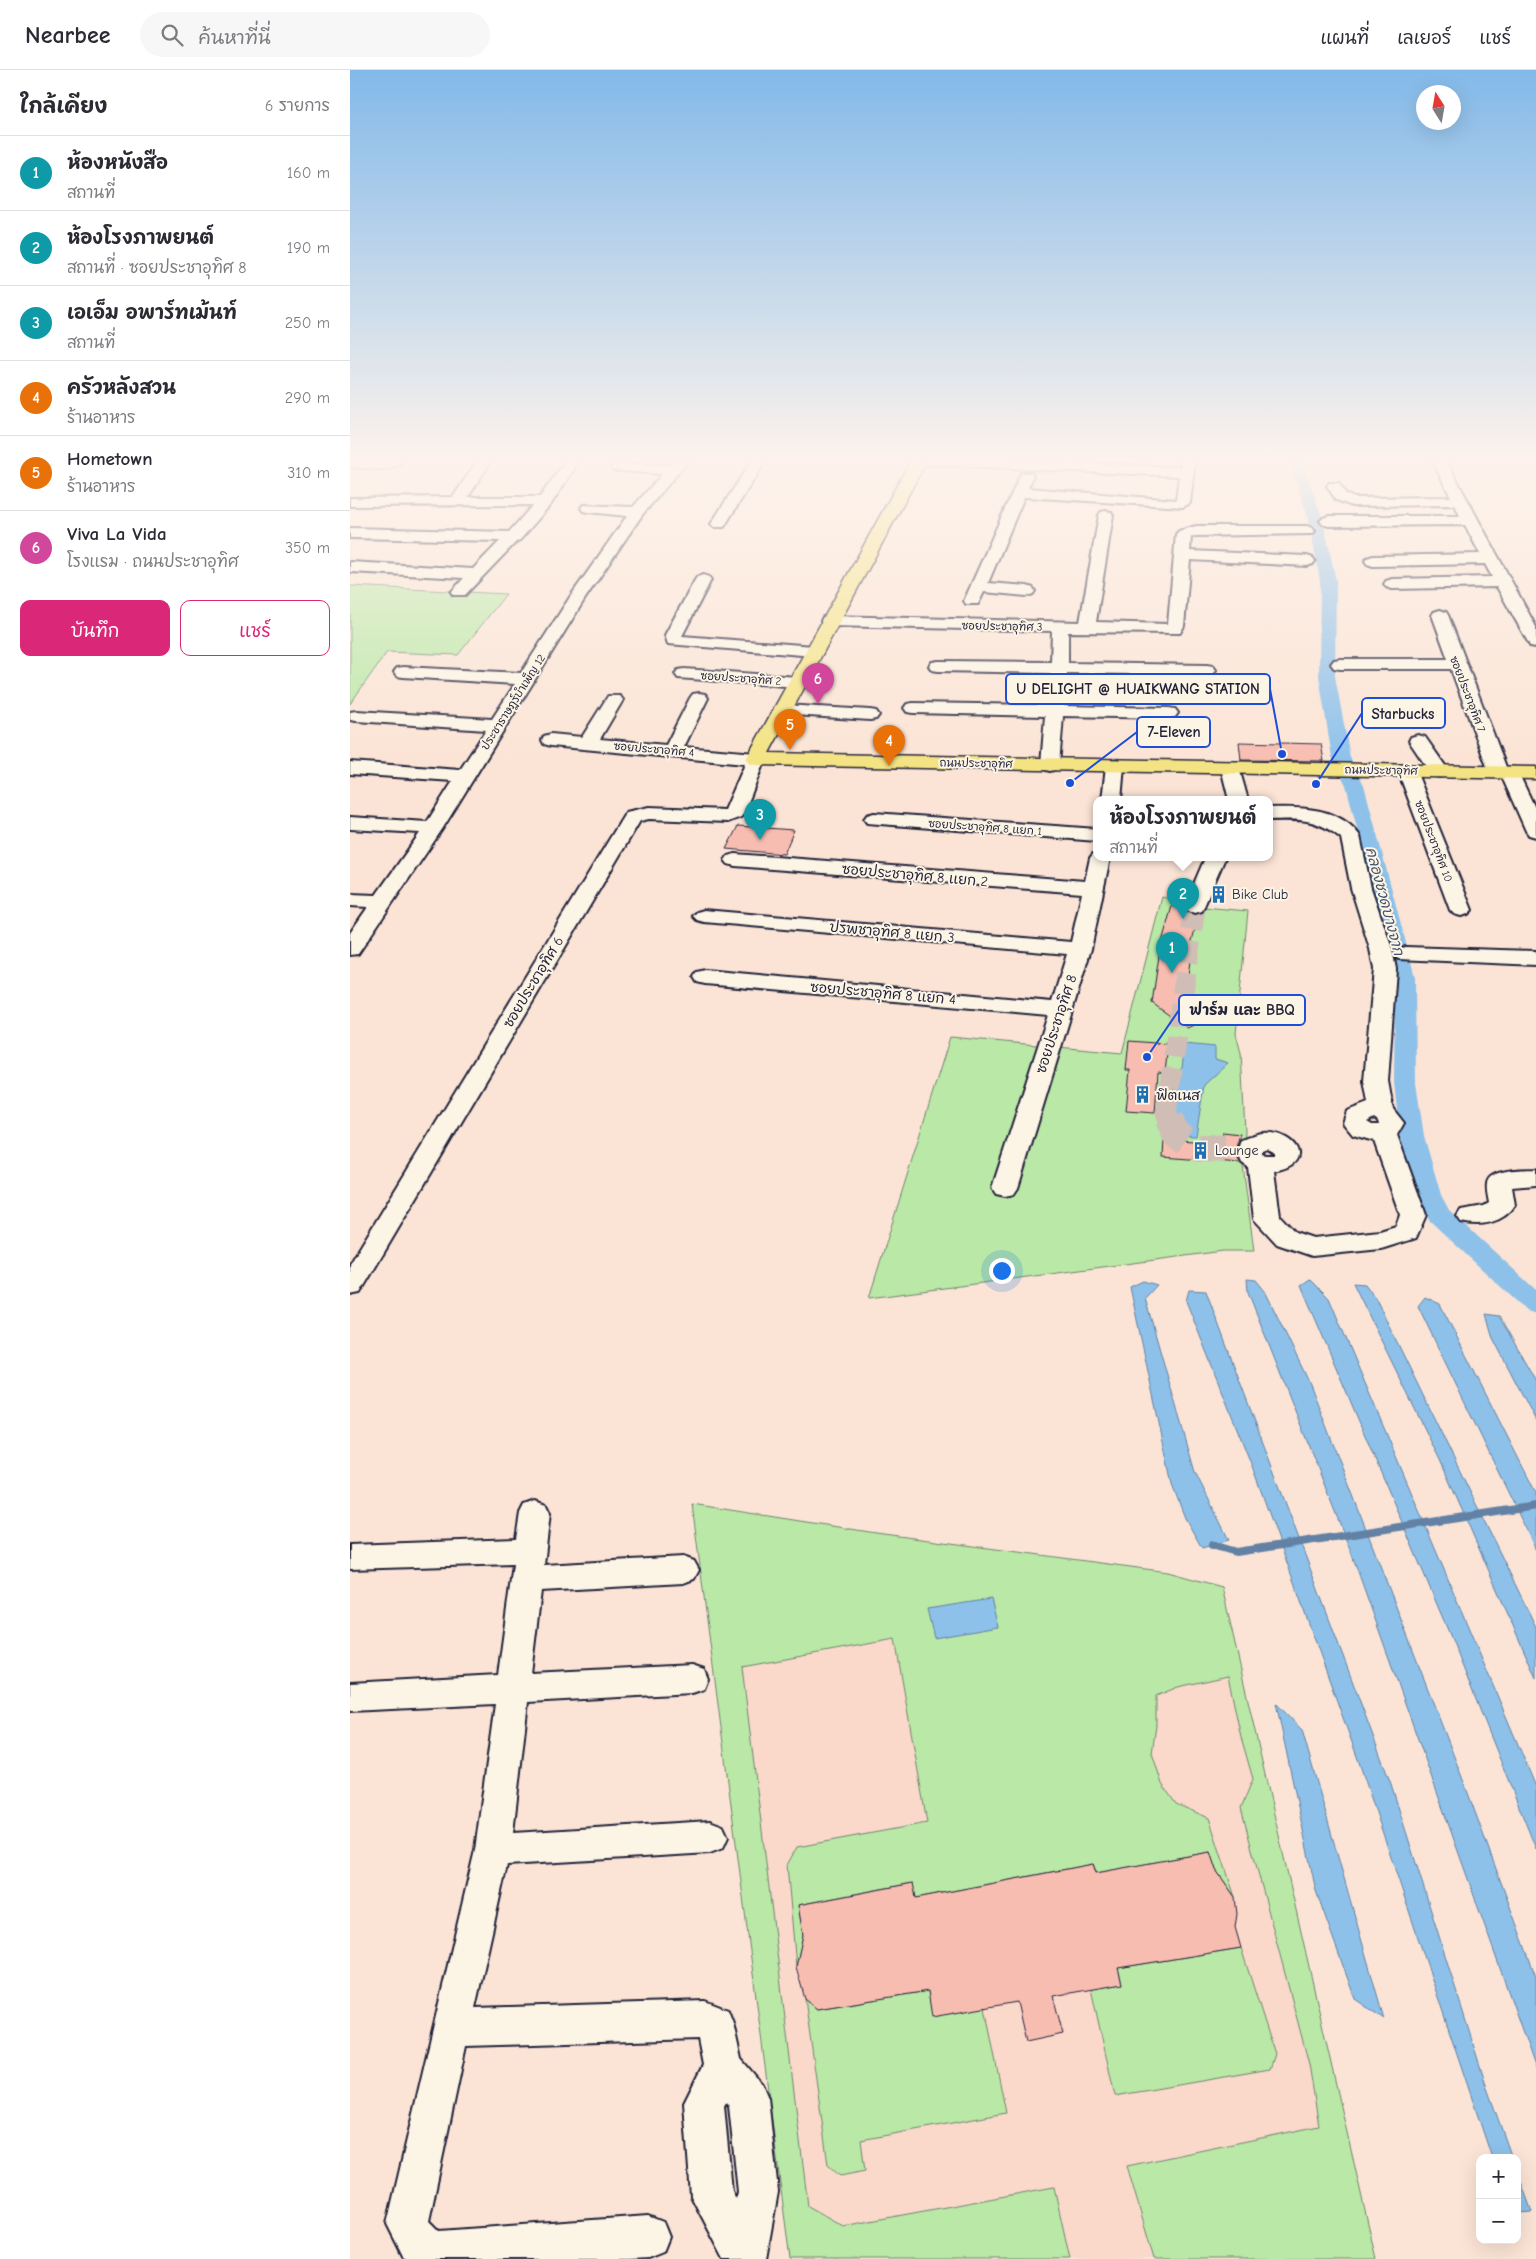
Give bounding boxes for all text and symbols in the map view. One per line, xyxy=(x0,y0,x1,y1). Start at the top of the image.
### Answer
search box xyxy=(140,12,490,57)
text: Nearbee xyxy=(25,21,110,49)
icon: search xyxy=(158,21,186,49)
text: ค้นหาที่นี่ xyxy=(198,27,271,49)
text: แผนที่ xyxy=(1321,28,1369,49)
text: เลเยอร์ xyxy=(1397,28,1451,49)
text: แชร์ xyxy=(1479,28,1511,49)
north arrow xyxy=(1416,85,1461,130)
text: ใกล้เคียง xyxy=(20,94,107,118)
text: 6 รายการ xyxy=(265,97,330,115)
text: ห้องหนังสือ xyxy=(67,152,168,174)
text: 1 xyxy=(33,164,39,182)
text: 160 m xyxy=(287,164,330,182)
text: สถานที่ xyxy=(67,184,115,202)
text: ห้องโรงภาพยนต์ xyxy=(67,227,214,249)
text: 2 xyxy=(32,239,40,257)
text: 190 m xyxy=(287,239,330,257)
text: สถานที่ · ซอยประชาอุทิศ 8 xyxy=(67,259,246,277)
text: เอเอ็ม อพาร์ทเม้นท์ xyxy=(67,302,237,324)
text: 3 xyxy=(32,314,40,332)
text: 250 m xyxy=(285,314,330,332)
text: สถานที่ xyxy=(67,334,115,352)
text: ครัวหลังสวน xyxy=(67,377,176,399)
text: 4 xyxy=(32,389,40,407)
text: 290 m xyxy=(285,389,330,407)
text: ร้านอาหาร xyxy=(67,409,136,427)
text: Hometown xyxy=(67,448,153,470)
text: 5 xyxy=(32,464,40,482)
text: 310 m xyxy=(287,464,330,482)
text: ร้านอาหาร xyxy=(67,478,136,496)
text: Viva La Vida xyxy=(67,523,167,545)
text: 6 xyxy=(32,539,40,557)
text: 350 m xyxy=(285,539,330,557)
text: โรงแรม · ถนนประชาอุทิศ xyxy=(67,553,238,571)
button: บันทึก xyxy=(20,600,170,656)
button: แชร์ xyxy=(180,600,330,656)
street label: ซอยประชาอุทิศ 3 xyxy=(961,618,1043,636)
street label: ประชาราษฎร์บำเพ็ญ 12 xyxy=(477,651,549,753)
street label: ซอยประชาอุทิศ 7 xyxy=(1445,654,1489,735)
pin: 6 xyxy=(802,663,834,704)
street label: ซอยประชาอุทิศ 2 xyxy=(700,668,782,690)
callout: U DELIGHT @ HUAIKWANG STATION xyxy=(1006,674,1270,704)
text: U DELIGHT @ HUAIKWANG STATION xyxy=(1016,680,1260,698)
callout: Starbucks xyxy=(1362,698,1445,728)
text: Starbucks xyxy=(1372,705,1434,723)
pin: 5 xyxy=(774,709,806,750)
callout: 7-Eleven xyxy=(1137,717,1210,747)
text: 7-Eleven xyxy=(1147,723,1201,741)
pin: 4 xyxy=(873,725,905,766)
street label: ซอยประชาอุทิศ 4 xyxy=(613,739,695,761)
street label: ถนนประชาอุทิศ xyxy=(939,755,1014,773)
street label: ถนนประชาอุทิศ xyxy=(1344,762,1419,780)
popup xyxy=(1093,796,1273,861)
street label: ซอยประชาอุทิศ 10 xyxy=(1410,798,1456,885)
pin: 3 xyxy=(744,799,776,840)
text: ห้องโรงภาพยนต์ xyxy=(1110,807,1256,829)
street label: ซอยประชาอุทิศ 8 แยก 1 xyxy=(928,816,1042,840)
text: สถานที่ xyxy=(1110,839,1158,857)
water label: คลองชวดบางจาก xyxy=(1362,845,1408,959)
street label: ซอยประชาอุทิศ 8 แยก 2 xyxy=(841,861,989,891)
pin: 2 xyxy=(1167,878,1199,919)
building icon: Bike Club xyxy=(1208,884,1228,904)
place label: Bike Club xyxy=(1232,886,1288,903)
street label: ปรพชาอุทิศ 8 แยก 3 xyxy=(829,919,955,947)
pin: 1 xyxy=(1156,932,1188,973)
street label: ซอยประชาอุทิศ 6 xyxy=(500,934,568,1031)
street label: ซอยประชาอุทิศ 8 xyxy=(1032,973,1081,1076)
street label: ซอยประชาอุทิศ 8 แยก 4 xyxy=(809,979,957,1009)
callout: ฟาร์ม และ BBQ xyxy=(1179,995,1305,1025)
text: ฟาร์ม และ BBQ xyxy=(1189,1000,1295,1019)
building icon: ฟิตเนส xyxy=(1132,1085,1152,1105)
place label: ฟิตเนส xyxy=(1156,1087,1201,1104)
building icon: Lounge xyxy=(1191,1140,1211,1160)
place label: Lounge xyxy=(1215,1142,1259,1159)
your location xyxy=(989,1258,1015,1284)
map controls xyxy=(1476,2154,1521,2244)
button: + xyxy=(1476,2154,1521,2199)
button: − xyxy=(1476,2199,1521,2244)

